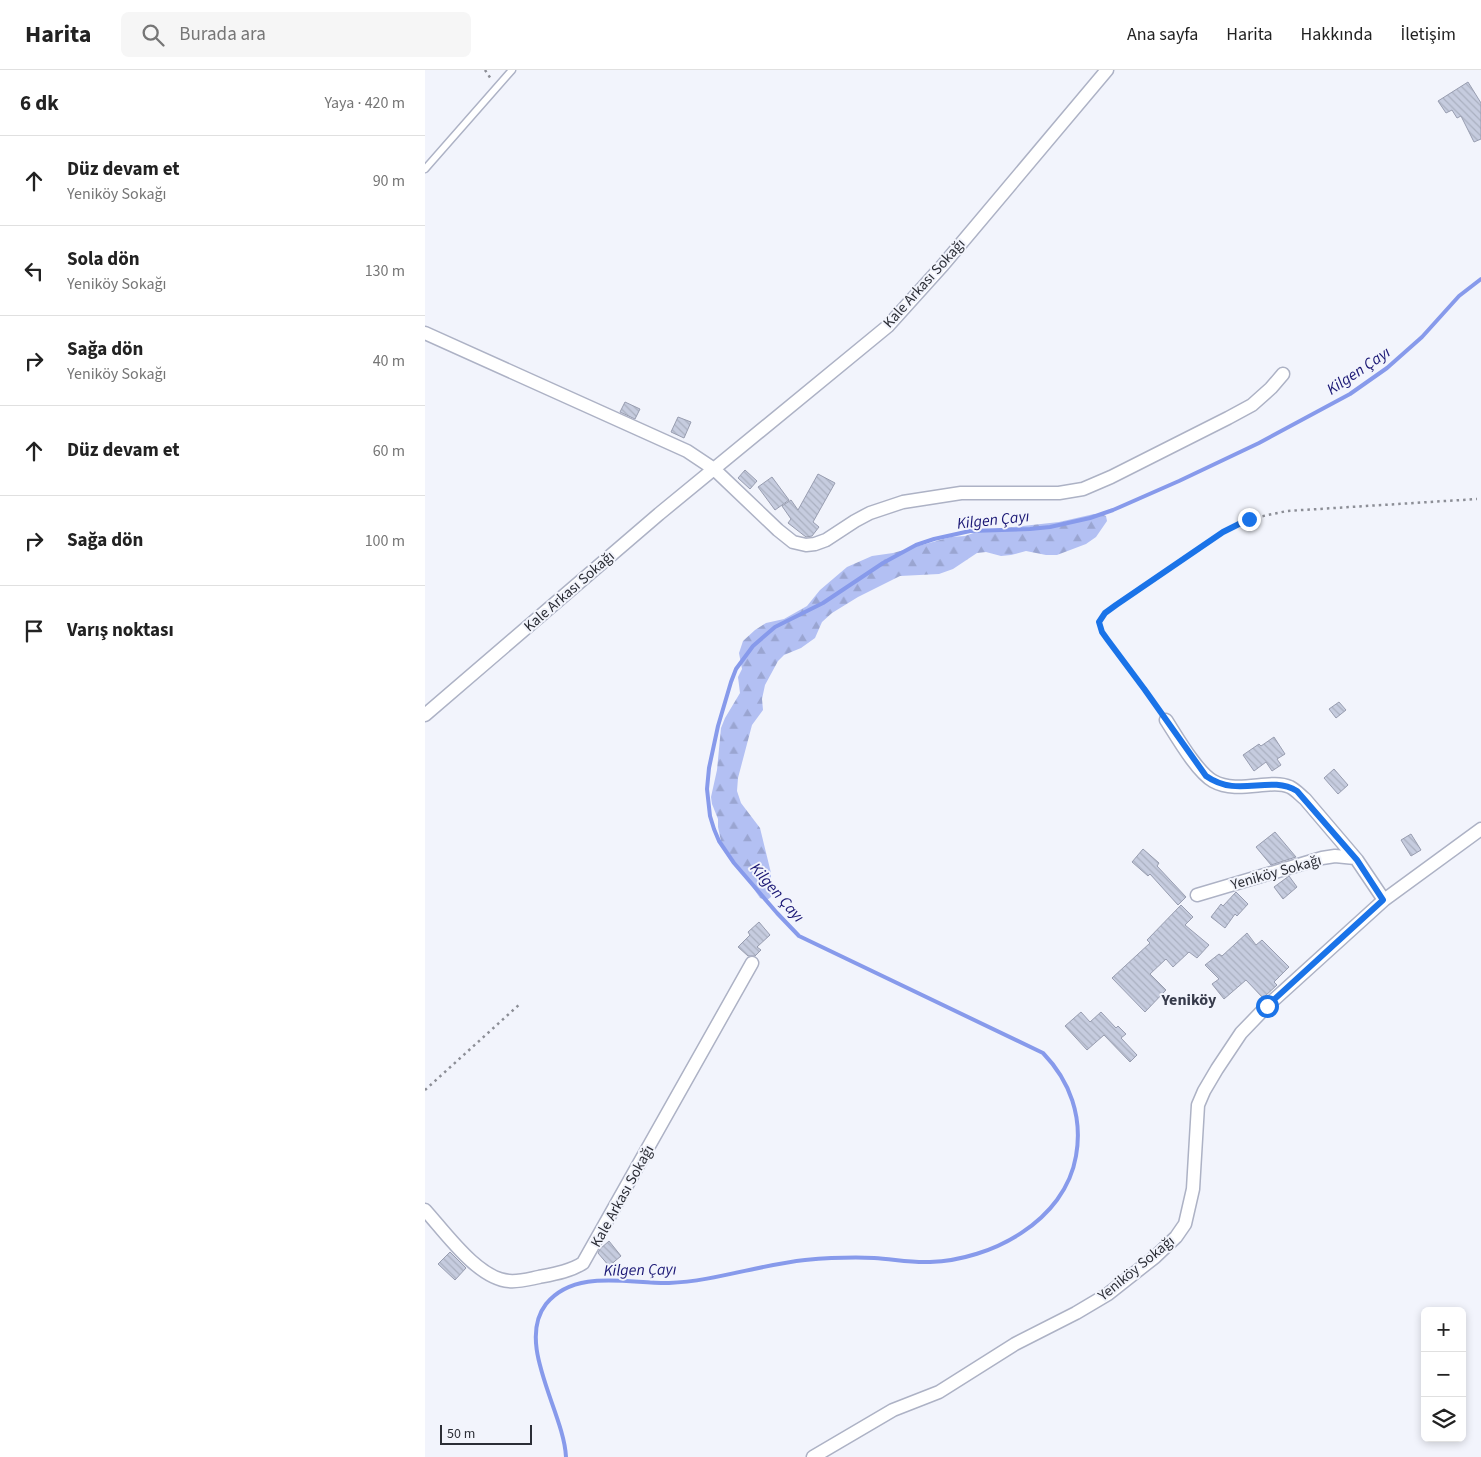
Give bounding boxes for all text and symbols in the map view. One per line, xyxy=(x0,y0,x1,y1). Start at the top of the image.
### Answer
search box xyxy=(121,12,471,57)
text: Harita xyxy=(25,17,91,52)
icon: search xyxy=(139,21,167,49)
text: Burada ara xyxy=(179,21,266,48)
text: Ana sayfa xyxy=(1127,22,1198,47)
text: Harita xyxy=(1226,22,1273,47)
text: Hakkında xyxy=(1301,22,1373,47)
text: İletişim xyxy=(1401,22,1456,47)
text: 6 dk xyxy=(20,88,59,118)
text: Yaya · 420 m xyxy=(324,92,405,114)
text: Düz devam et xyxy=(67,156,180,183)
icon: ahead xyxy=(20,167,48,195)
text: 90 m xyxy=(373,170,405,192)
text: Yeniköy Sokağı xyxy=(67,183,167,205)
street label: Kale Arkası Sokağı xyxy=(878,234,970,333)
text: Sola dön xyxy=(67,246,140,273)
icon: left xyxy=(20,257,48,285)
text: 130 m xyxy=(365,260,405,282)
text: Yeniköy Sokağı xyxy=(67,273,167,295)
text: Sağa dön xyxy=(67,336,143,363)
water label: Kilgen Çayı xyxy=(1322,341,1395,400)
icon: right xyxy=(20,347,48,375)
text: 40 m xyxy=(373,350,405,372)
text: Yeniköy Sokağı xyxy=(67,363,167,385)
icon: ahead xyxy=(20,437,48,465)
text: Düz devam et xyxy=(67,437,180,464)
text: 60 m xyxy=(373,440,405,462)
water label: Kilgen Çayı xyxy=(956,505,1031,535)
route end xyxy=(1238,508,1261,531)
icon: right xyxy=(20,527,48,555)
text: Sağa dön xyxy=(67,527,143,554)
text: 100 m xyxy=(365,530,405,552)
street label: Kale Arkası Sokağı xyxy=(519,546,619,637)
icon: arrive xyxy=(20,617,48,645)
text: Varış noktası xyxy=(67,617,174,644)
street label: Yeniköy Sokağı xyxy=(1227,850,1324,896)
water label: Kilgen Çayı xyxy=(745,858,810,927)
district label: Yeniköy xyxy=(1161,989,1217,1011)
route start xyxy=(1256,995,1279,1018)
street label: Kale Arkası Sokağı xyxy=(586,1141,659,1251)
street label: Yeniköy Sokağı xyxy=(1093,1231,1179,1307)
water label: Kilgen Çayı xyxy=(603,1258,677,1282)
map controls xyxy=(1421,1307,1466,1442)
button: + xyxy=(1421,1307,1466,1352)
button: − xyxy=(1421,1352,1466,1397)
button: layers xyxy=(1421,1397,1466,1442)
scale bar xyxy=(440,1422,533,1445)
text: 50 m xyxy=(447,1424,475,1444)

